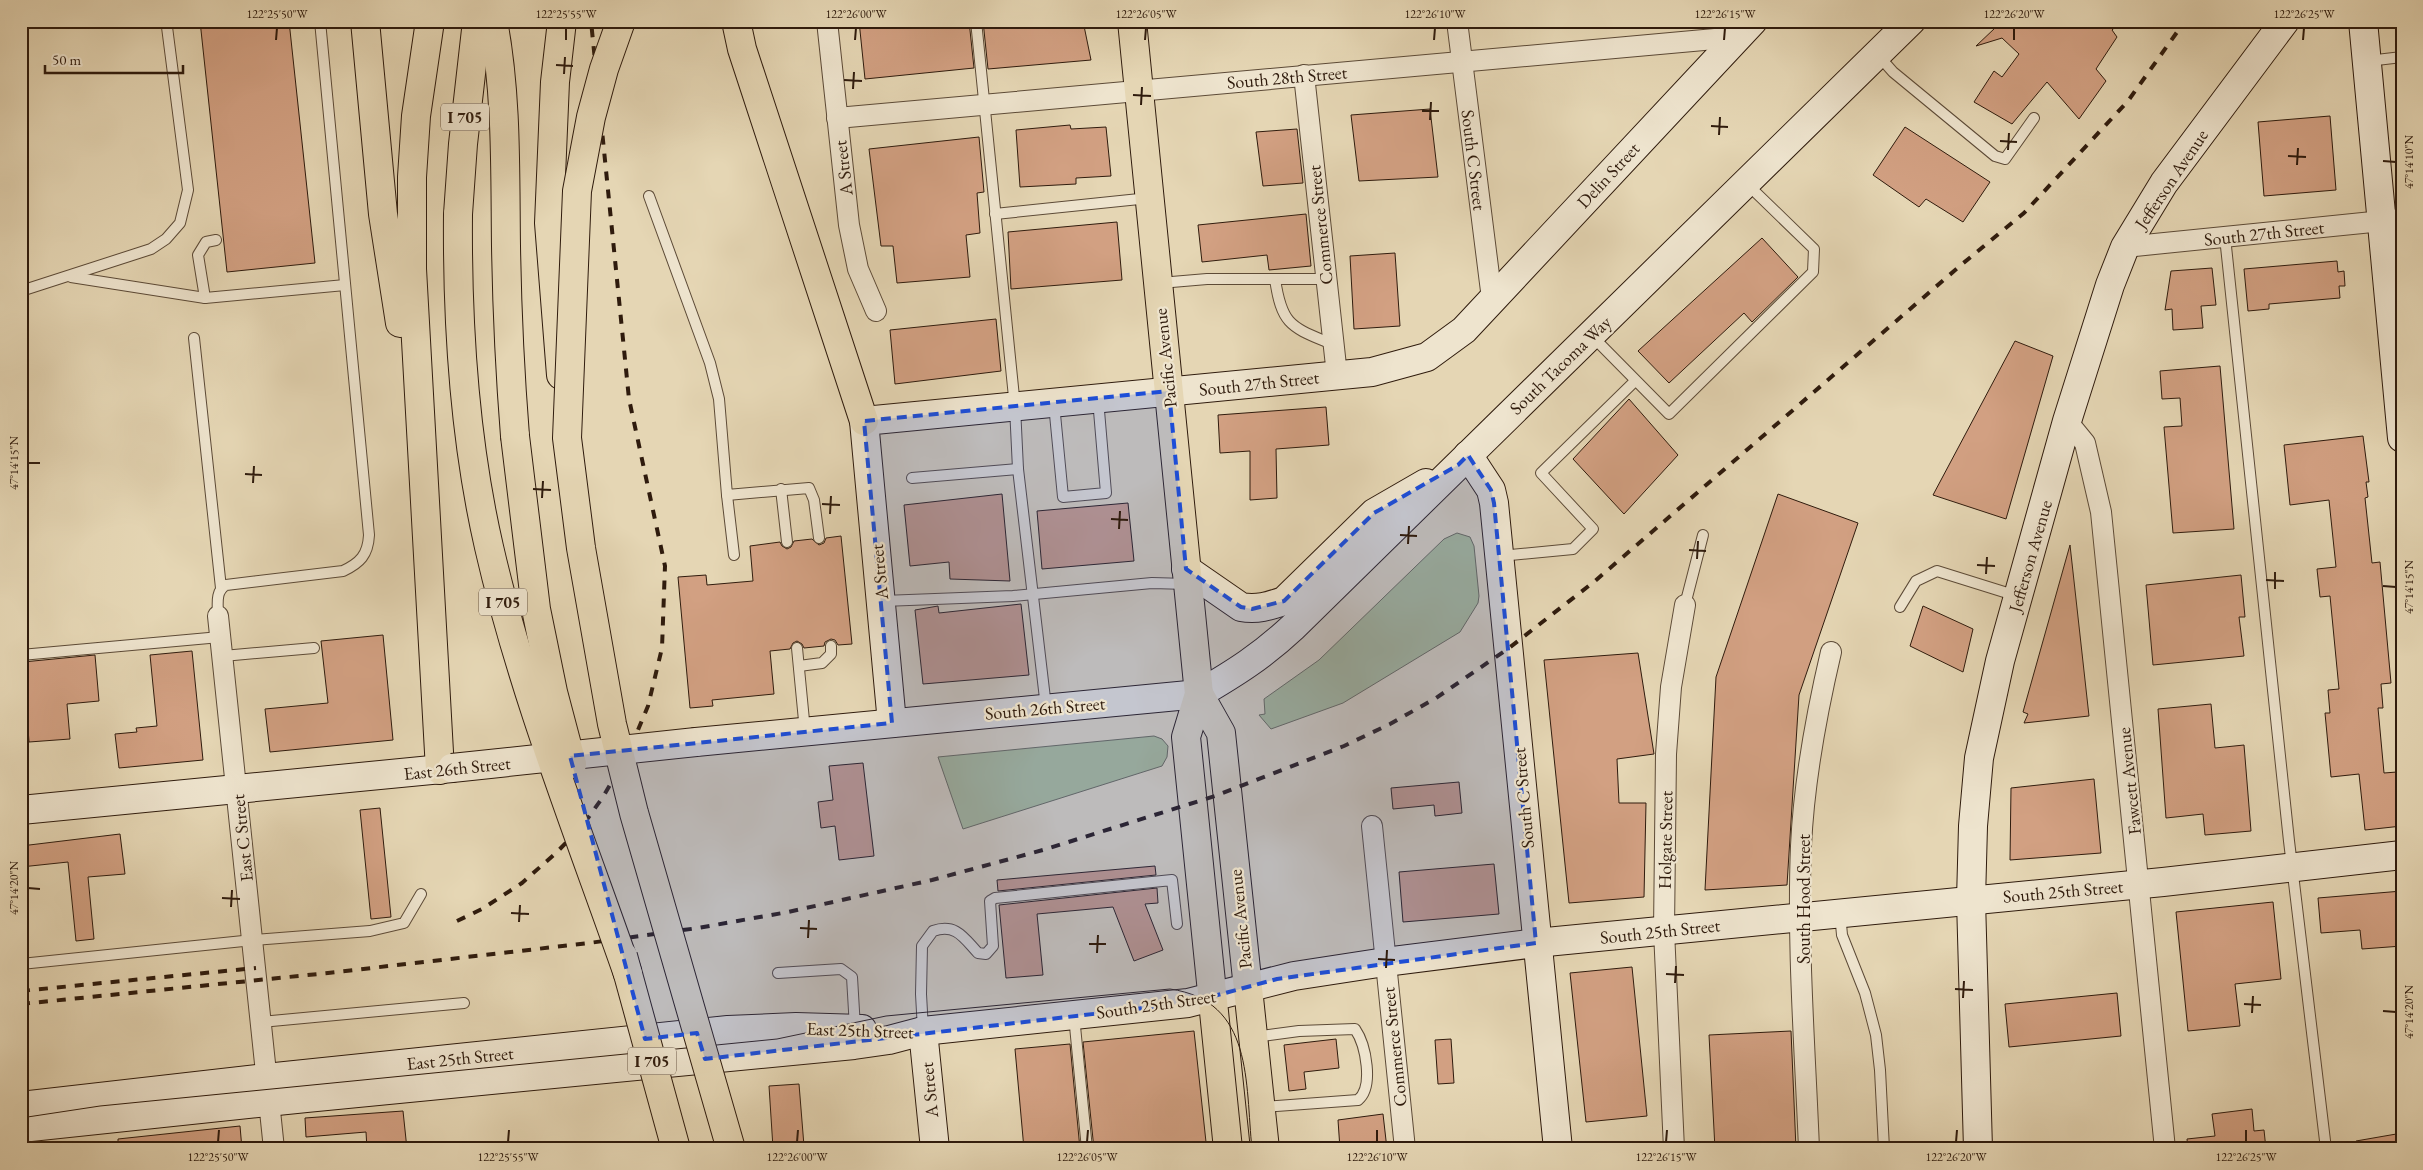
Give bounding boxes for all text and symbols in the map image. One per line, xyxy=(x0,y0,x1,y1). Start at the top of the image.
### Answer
text: 122°25'50"W xyxy=(246,6,309,22)
text: 122°25'55"W xyxy=(535,6,598,22)
text: 122°26'00"W xyxy=(825,6,888,22)
text: 122°26'05"W xyxy=(1115,6,1178,22)
text: 122°26'10"W xyxy=(1404,6,1467,22)
text: 122°26'15"W xyxy=(1694,6,1757,22)
text: 122°26'20"W xyxy=(1983,6,2046,22)
text: 122°26'25"W xyxy=(2273,6,2336,22)
scale bar xyxy=(45,42,182,74)
text: 50 m xyxy=(52,50,81,69)
street label: South 28th Street xyxy=(1226,60,1348,94)
road number: I 705 xyxy=(441,104,489,130)
street label: South C Street xyxy=(1456,108,1492,212)
street label: Jefferson Avenue xyxy=(2128,125,2213,235)
text: 47°14'10"N xyxy=(2401,135,2417,189)
street label: Delin Street xyxy=(1572,137,1645,213)
street label: A Street xyxy=(828,139,858,198)
street label: Commerce Street xyxy=(1302,164,1338,286)
street label: South 27th Street xyxy=(2203,215,2326,251)
street label: Pacific Avenue xyxy=(1148,307,1182,409)
street label: South Tacoma Way xyxy=(1504,311,1616,419)
street label: South 27th Street xyxy=(1198,365,1321,401)
text: 47°14'15"N xyxy=(6,436,22,490)
street label: Jefferson Avenue xyxy=(2002,497,2057,617)
street label: A Street xyxy=(865,543,893,602)
text: 47°14'15"N xyxy=(2401,560,2417,614)
road number: I 705 xyxy=(479,588,527,616)
street label: South 26th Street xyxy=(984,691,1106,725)
street label: Fawcett Avenue xyxy=(2112,726,2146,836)
street label: South C Street xyxy=(1507,746,1539,849)
street label: East 26th Street xyxy=(402,751,512,785)
street label: Holgate Street xyxy=(1653,790,1677,889)
street label: East C Street xyxy=(226,793,258,883)
street label: South Hood Street xyxy=(1792,834,1815,964)
text: 47°14'20"N xyxy=(6,861,22,915)
street label: Pacific Avenue xyxy=(1223,868,1257,970)
street label: South 25th Street xyxy=(2002,874,2124,908)
street label: South 25th Street xyxy=(1599,913,1722,949)
street label: South 25th Street xyxy=(1095,984,1218,1024)
text: 47°14'20"N xyxy=(2401,985,2417,1039)
street label: Commerce Street xyxy=(1376,986,1412,1108)
street label: East 25th Street xyxy=(806,1017,914,1043)
street label: East 25th Street xyxy=(405,1041,515,1075)
road number: I 705 xyxy=(628,1048,676,1074)
street label: A Street xyxy=(915,1061,943,1120)
text: 122°25'50"W xyxy=(187,1149,250,1165)
text: 122°25'55"W xyxy=(477,1149,540,1165)
text: 122°26'00"W xyxy=(766,1149,829,1165)
text: 122°26'05"W xyxy=(1056,1149,1119,1165)
text: 122°26'10"W xyxy=(1346,1149,1409,1165)
text: 122°26'15"W xyxy=(1635,1149,1698,1165)
text: 122°26'20"W xyxy=(1925,1149,1988,1165)
text: 122°26'25"W xyxy=(2215,1149,2278,1165)

